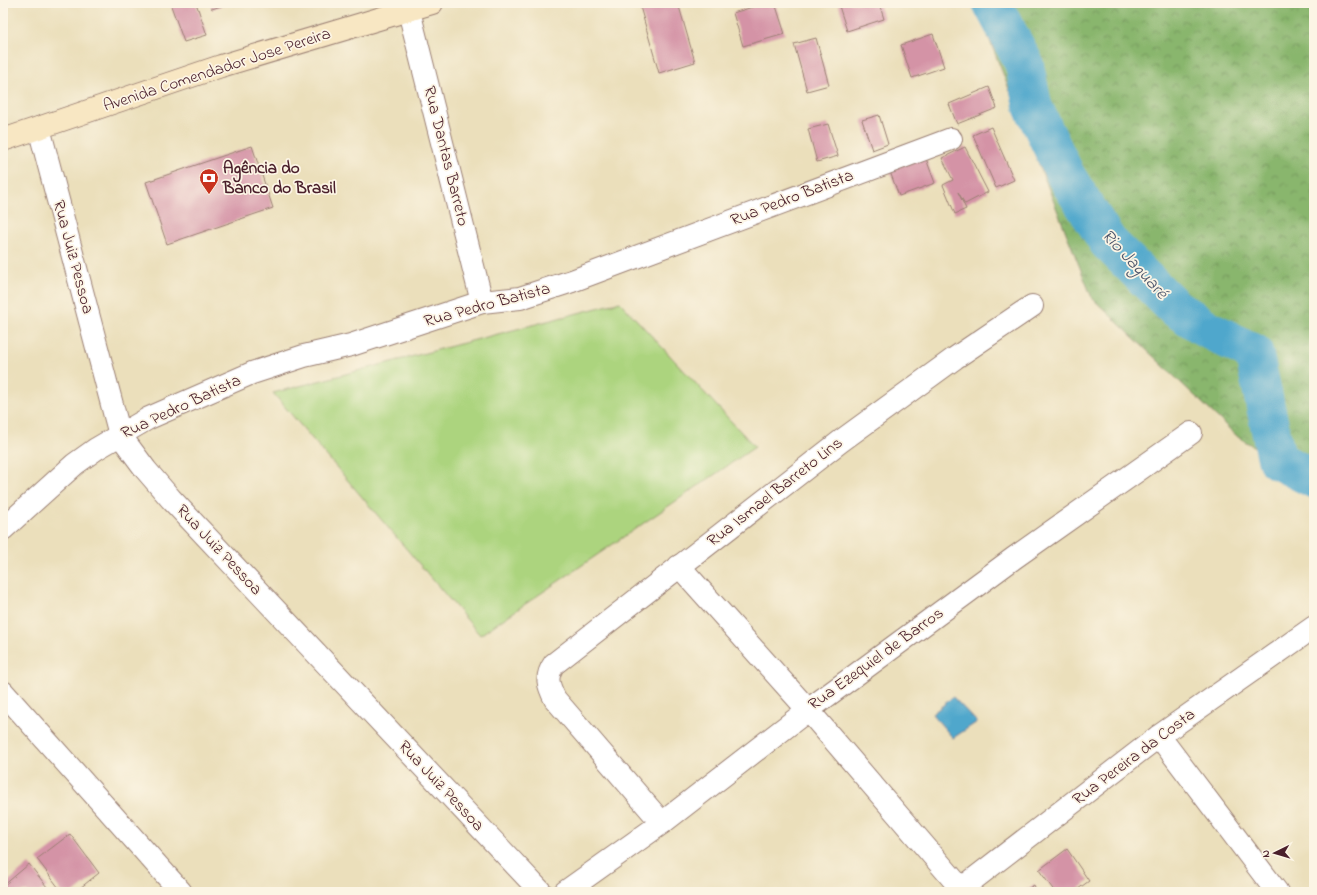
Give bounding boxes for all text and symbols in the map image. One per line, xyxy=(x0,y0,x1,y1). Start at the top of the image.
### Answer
street label: Avenida Comendador Jose Pereira xyxy=(100,21,334,119)
street label: Rua Dantas Barreto xyxy=(416,83,476,229)
place label: Agência do Banco do Brasil xyxy=(222,156,336,201)
street label: Rua Pedro Batista xyxy=(727,163,857,233)
bank icon: Agência do Banco do Brasil xyxy=(198,167,220,195)
street label: Rua Juiz Pessoa xyxy=(46,197,100,317)
water label: Rio Jaguaré xyxy=(1095,224,1174,306)
street label: Rua Pedro Batista xyxy=(421,276,553,334)
street label: Rua Pedro Batista xyxy=(117,368,245,446)
street label: Rua Ismael Barreto Lins xyxy=(702,431,848,553)
street label: Rua Juiz Pessoa xyxy=(170,499,268,601)
street label: Rua Ezequiel de Barros xyxy=(803,601,949,717)
street label: Rua Pereira da Costa xyxy=(1067,702,1201,812)
street label: Rua Juiz Pessoa xyxy=(392,735,490,837)
north arrow xyxy=(1255,833,1295,873)
text: N xyxy=(1258,849,1274,858)

